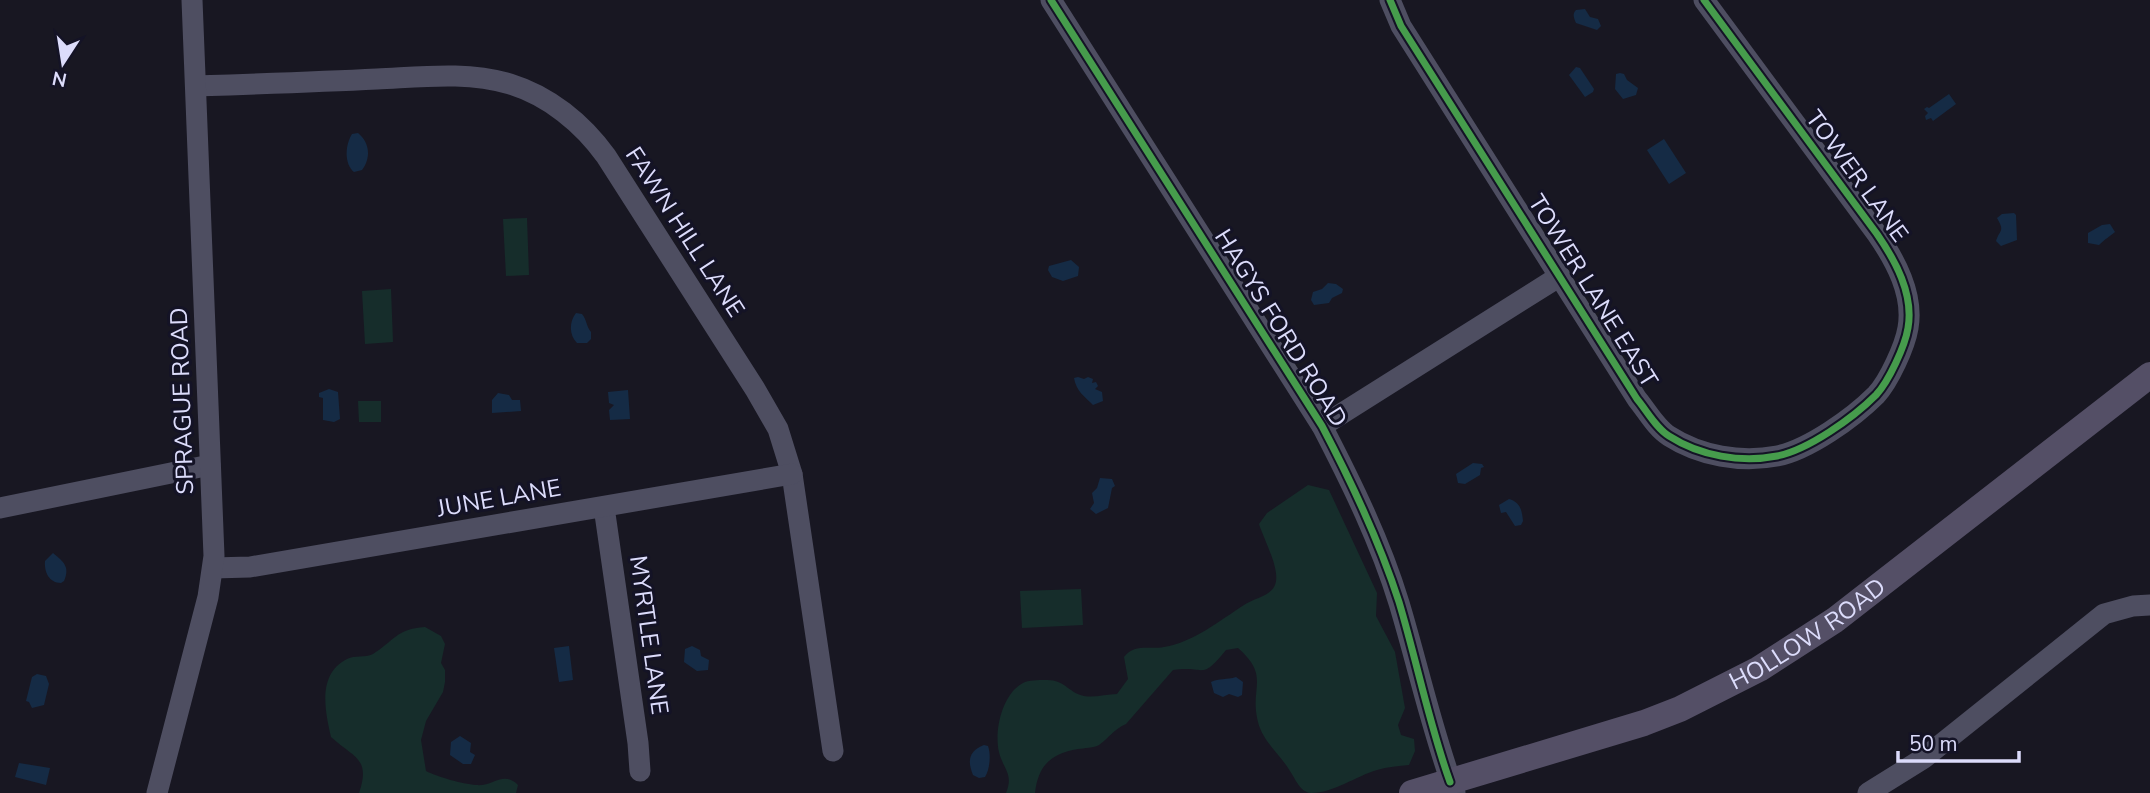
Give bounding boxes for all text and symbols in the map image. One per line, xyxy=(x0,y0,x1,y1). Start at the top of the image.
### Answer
north arrow xyxy=(28,28,98,98)
text: N xyxy=(50,64,69,93)
street label: TOWER LANE xyxy=(1798,104,1916,248)
street label: FAWN HILL LANE xyxy=(618,141,752,323)
street label: TOWER LANE EAST xyxy=(1521,188,1666,394)
street label: HAGYS FORD ROAD xyxy=(1207,223,1355,433)
street label: SPRAGUE ROAD xyxy=(163,307,201,495)
street label: JUNE LANE xyxy=(434,471,563,525)
street label: MYRTLE LANE xyxy=(622,553,676,717)
street label: HOLLOW ROAD xyxy=(1724,571,1892,697)
scale bar xyxy=(1898,720,2019,764)
text: 50 m xyxy=(1909,730,1958,758)

